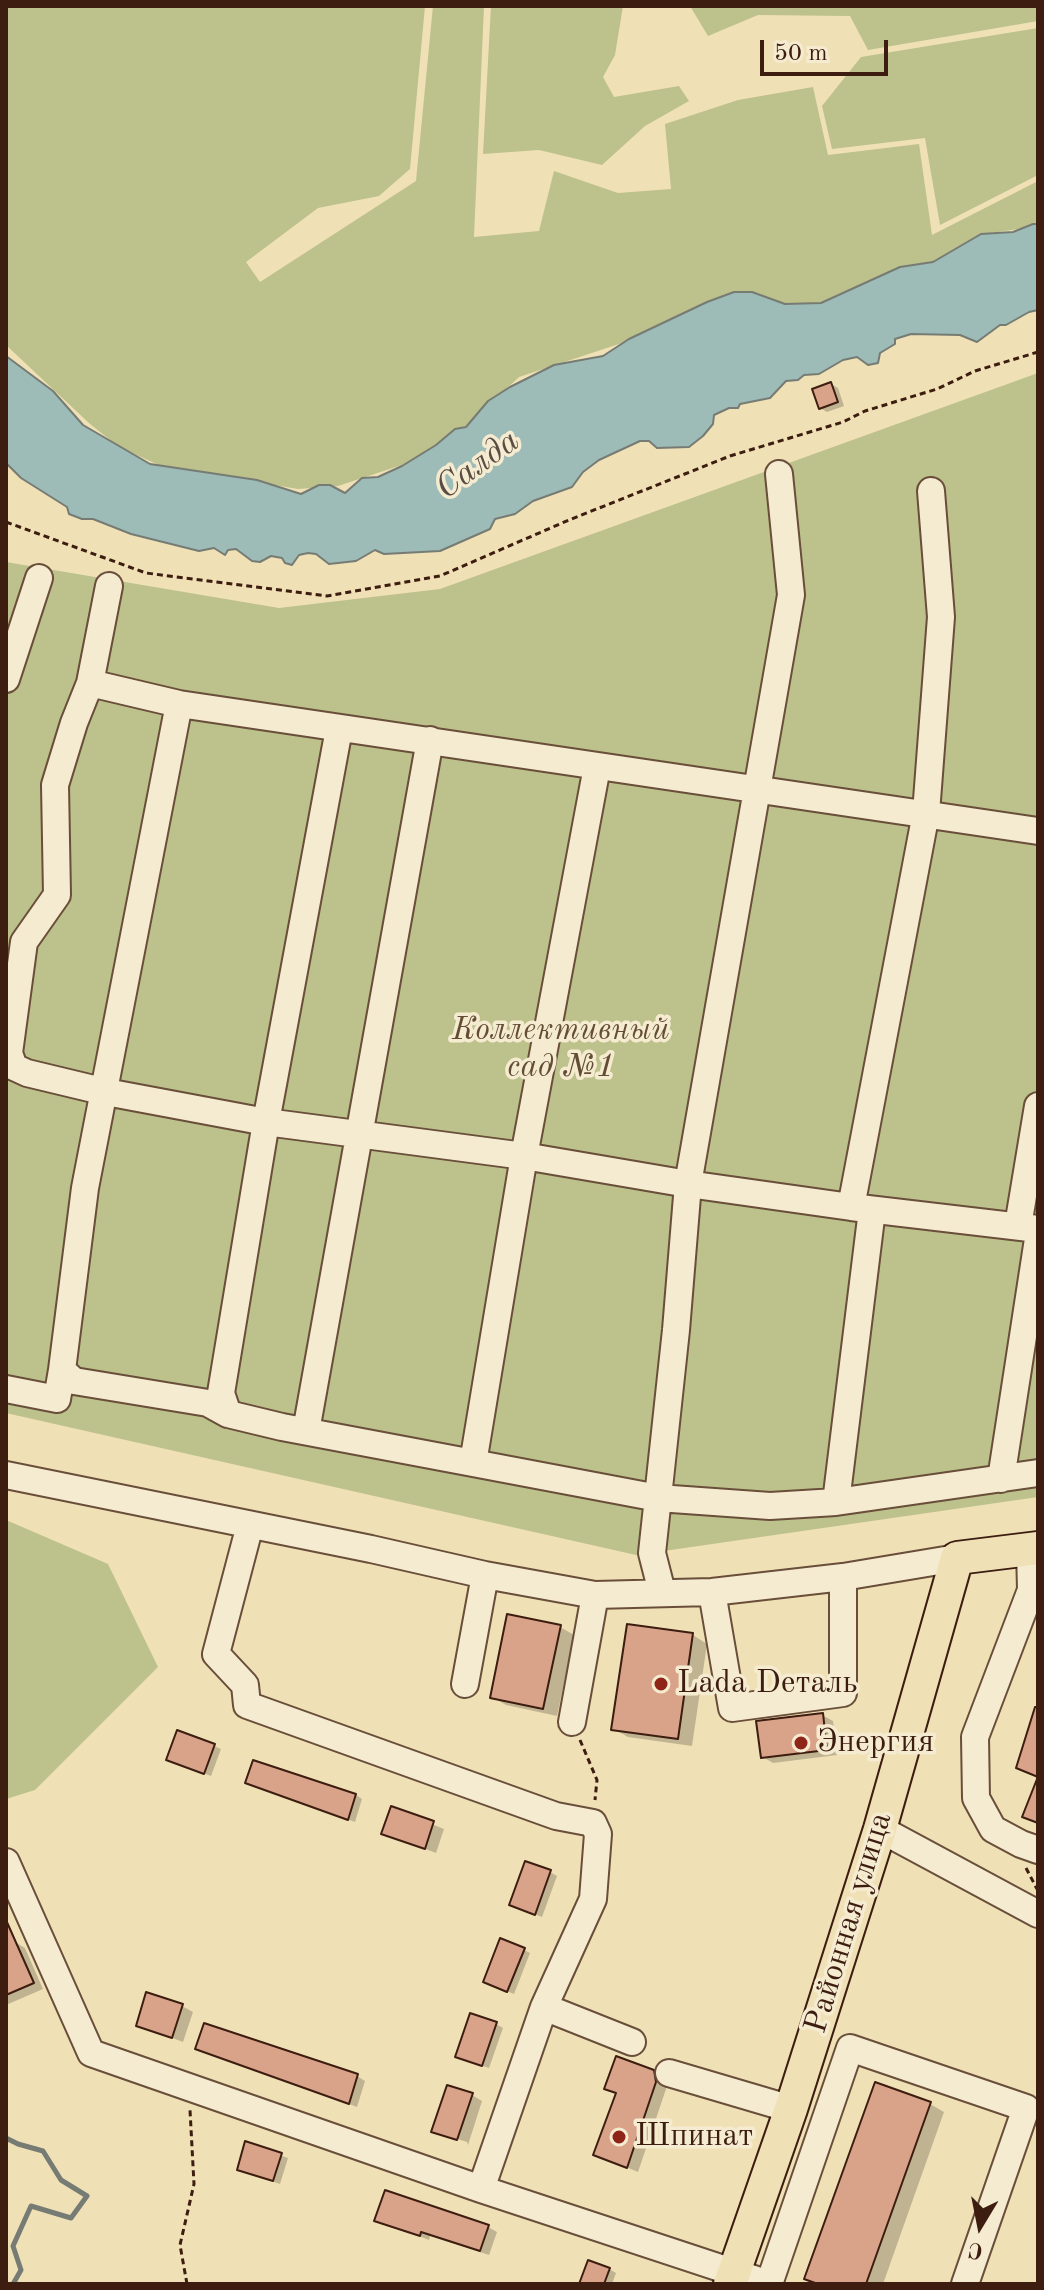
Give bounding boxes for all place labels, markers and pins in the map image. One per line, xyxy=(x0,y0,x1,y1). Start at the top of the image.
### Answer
place label: Lada Dеталь xyxy=(677,1665,857,1703)
marker: Lada Dеталь xyxy=(652,1675,670,1693)
place label: Энергия xyxy=(817,1724,934,1762)
marker: Энергия xyxy=(792,1734,810,1752)
place label: Шпинат xyxy=(635,2118,753,2156)
marker: Шпинат xyxy=(610,2128,628,2146)

